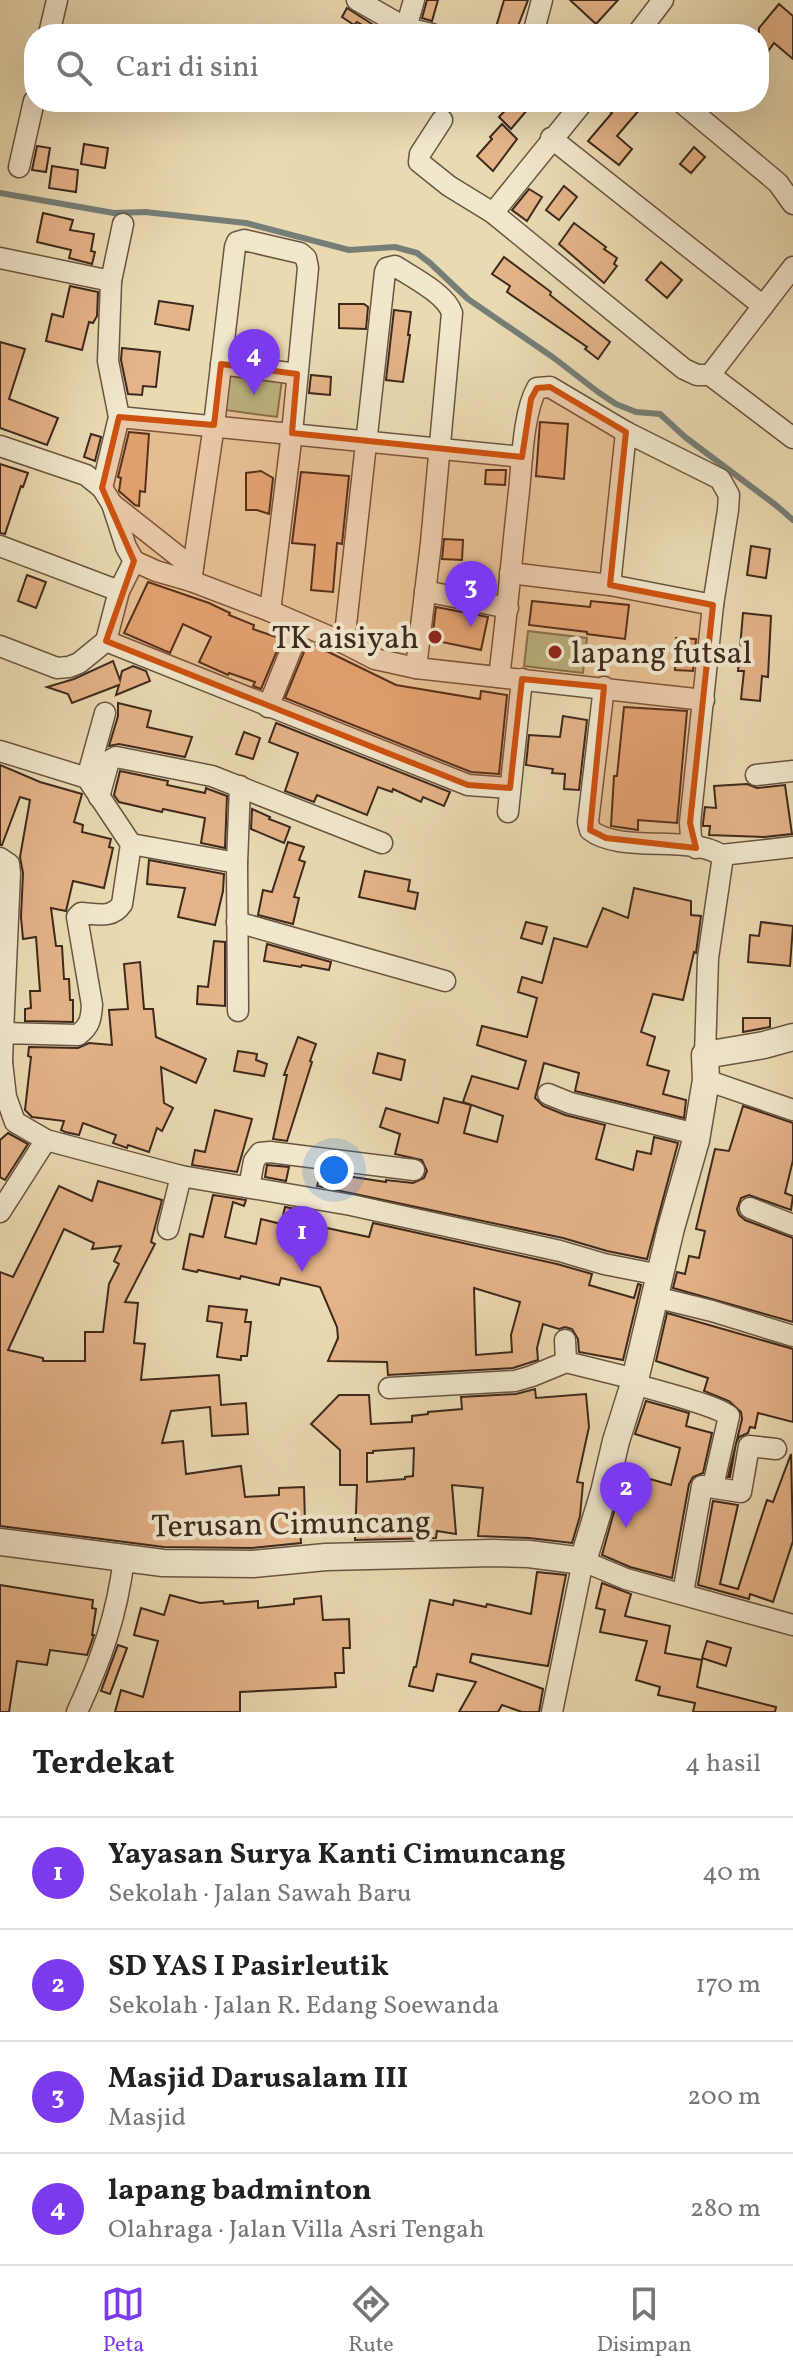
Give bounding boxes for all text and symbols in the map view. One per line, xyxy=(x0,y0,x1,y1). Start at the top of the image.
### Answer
search box xyxy=(24,24,769,112)
icon: search xyxy=(52,46,96,90)
text: Cari di sini xyxy=(116,47,259,89)
pin: 4 xyxy=(228,329,280,395)
pin: 3 xyxy=(445,561,497,627)
place label: TK aisiyah xyxy=(272,618,419,662)
marker: TK aisiyah xyxy=(426,628,444,646)
place label: lapang futsal xyxy=(571,633,752,677)
marker: lapang futsal xyxy=(546,643,564,661)
your location xyxy=(314,1150,354,1190)
pin: 1 xyxy=(276,1206,328,1272)
pin: 2 xyxy=(600,1462,652,1528)
street label: Terusan Cimuncang xyxy=(151,1502,431,1550)
text: Terdekat xyxy=(32,1741,175,1788)
text: 4 hasil xyxy=(685,1746,761,1782)
text: Yayasan Surya Kanti Cimuncang xyxy=(108,1834,566,1876)
text: 1 xyxy=(53,1855,63,1891)
text: 40 m xyxy=(702,1855,761,1891)
text: Sekolah · Jalan Sawah Baru xyxy=(108,1876,412,1912)
text: SD YAS I Pasirleutik xyxy=(108,1946,389,1988)
text: 2 xyxy=(51,1967,65,2003)
text: 170 m xyxy=(696,1967,761,2003)
text: Sekolah · Jalan R. Edang Soewanda xyxy=(108,1988,500,2024)
text: Masjid Darusalam III xyxy=(108,2058,408,2100)
text: 3 xyxy=(51,2079,65,2115)
text: 200 m xyxy=(687,2079,761,2115)
text: Masjid xyxy=(108,2100,186,2136)
text: lapang badminton xyxy=(108,2170,372,2212)
text: 4 xyxy=(50,2191,66,2227)
text: 280 m xyxy=(690,2191,761,2227)
text: Olahraga · Jalan Villa Asri Tengah xyxy=(108,2212,485,2248)
tab: Peta xyxy=(101,2282,145,2361)
tab: Rute xyxy=(348,2282,394,2361)
tab: Disimpan xyxy=(597,2282,692,2361)

